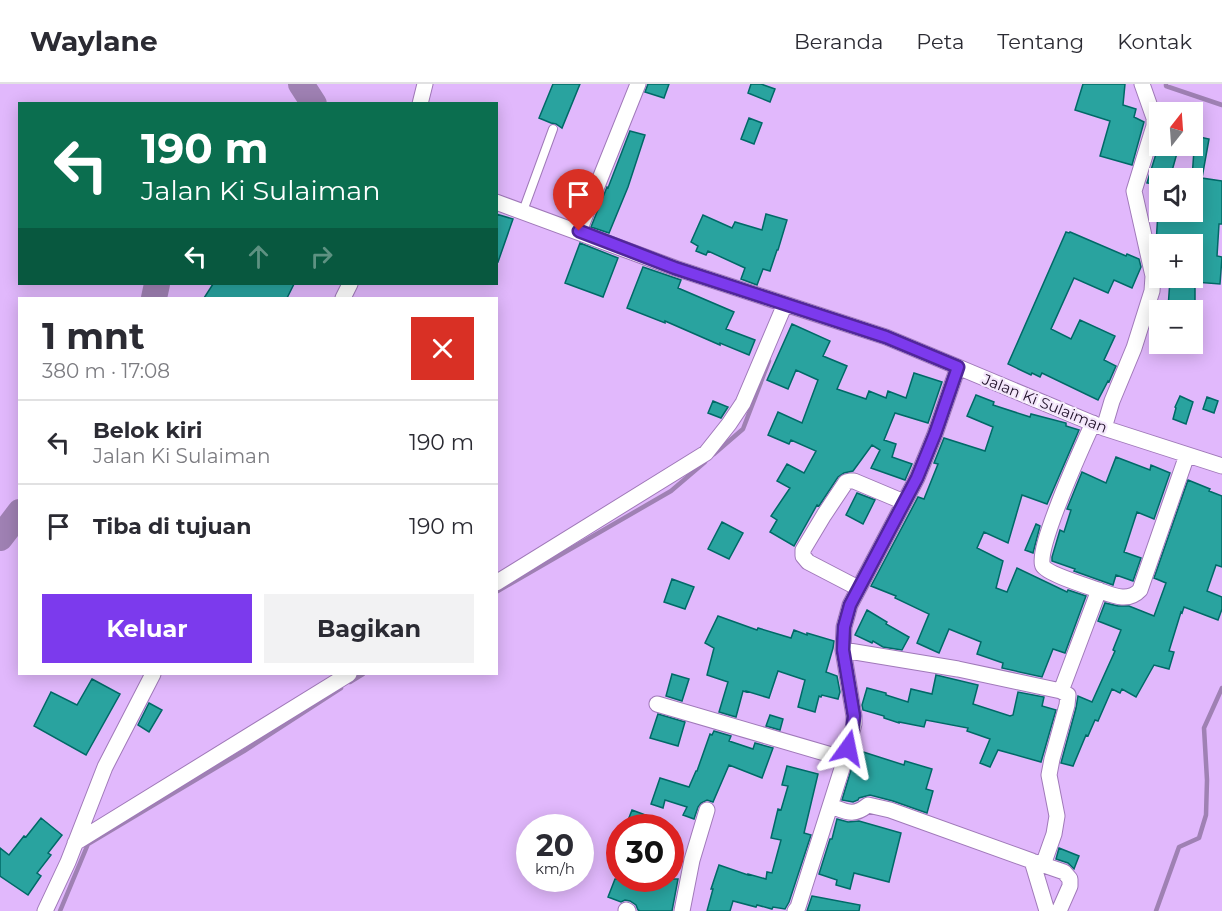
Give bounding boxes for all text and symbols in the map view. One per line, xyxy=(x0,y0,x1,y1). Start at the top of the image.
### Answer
text: Waylane xyxy=(30,24,158,58)
text: Beranda xyxy=(794,29,883,54)
text: Peta xyxy=(916,29,964,54)
text: Tentang xyxy=(997,29,1084,54)
text: Kontak xyxy=(1117,29,1192,54)
north arrow xyxy=(1149,102,1203,156)
map controls xyxy=(1149,102,1203,354)
text: 190 m xyxy=(141,122,269,174)
icon: left xyxy=(42,126,120,204)
button: sound xyxy=(1149,168,1203,222)
pin xyxy=(553,169,604,231)
text: Jalan Ki Sulaiman xyxy=(141,174,381,207)
icon: arrive xyxy=(562,178,595,211)
button: + xyxy=(1149,234,1203,288)
icon: left xyxy=(179,240,212,273)
icon: ahead xyxy=(242,240,275,273)
icon: right xyxy=(305,240,338,273)
button: − xyxy=(1149,300,1203,354)
text: 1 mnt xyxy=(42,314,145,358)
button: close xyxy=(411,317,474,380)
text: 380 m · 17:08 xyxy=(42,359,170,383)
street label: Jalan Ki Sulaiman xyxy=(979,369,1110,437)
text: Belok kiri xyxy=(93,417,202,444)
icon: left xyxy=(42,426,75,459)
text: 190 m xyxy=(409,429,474,456)
text: Jalan Ki Sulaiman xyxy=(93,444,270,468)
icon: arrive xyxy=(42,510,75,543)
text: Tiba di tujuan xyxy=(93,513,251,540)
text: 190 m xyxy=(409,513,474,540)
button: Keluar xyxy=(42,594,252,663)
button: Bagikan xyxy=(264,594,474,663)
position arrow xyxy=(816,716,880,780)
speed limit sign: 30 xyxy=(606,814,684,892)
text: 20 xyxy=(536,827,574,864)
text: km/h xyxy=(535,859,575,878)

